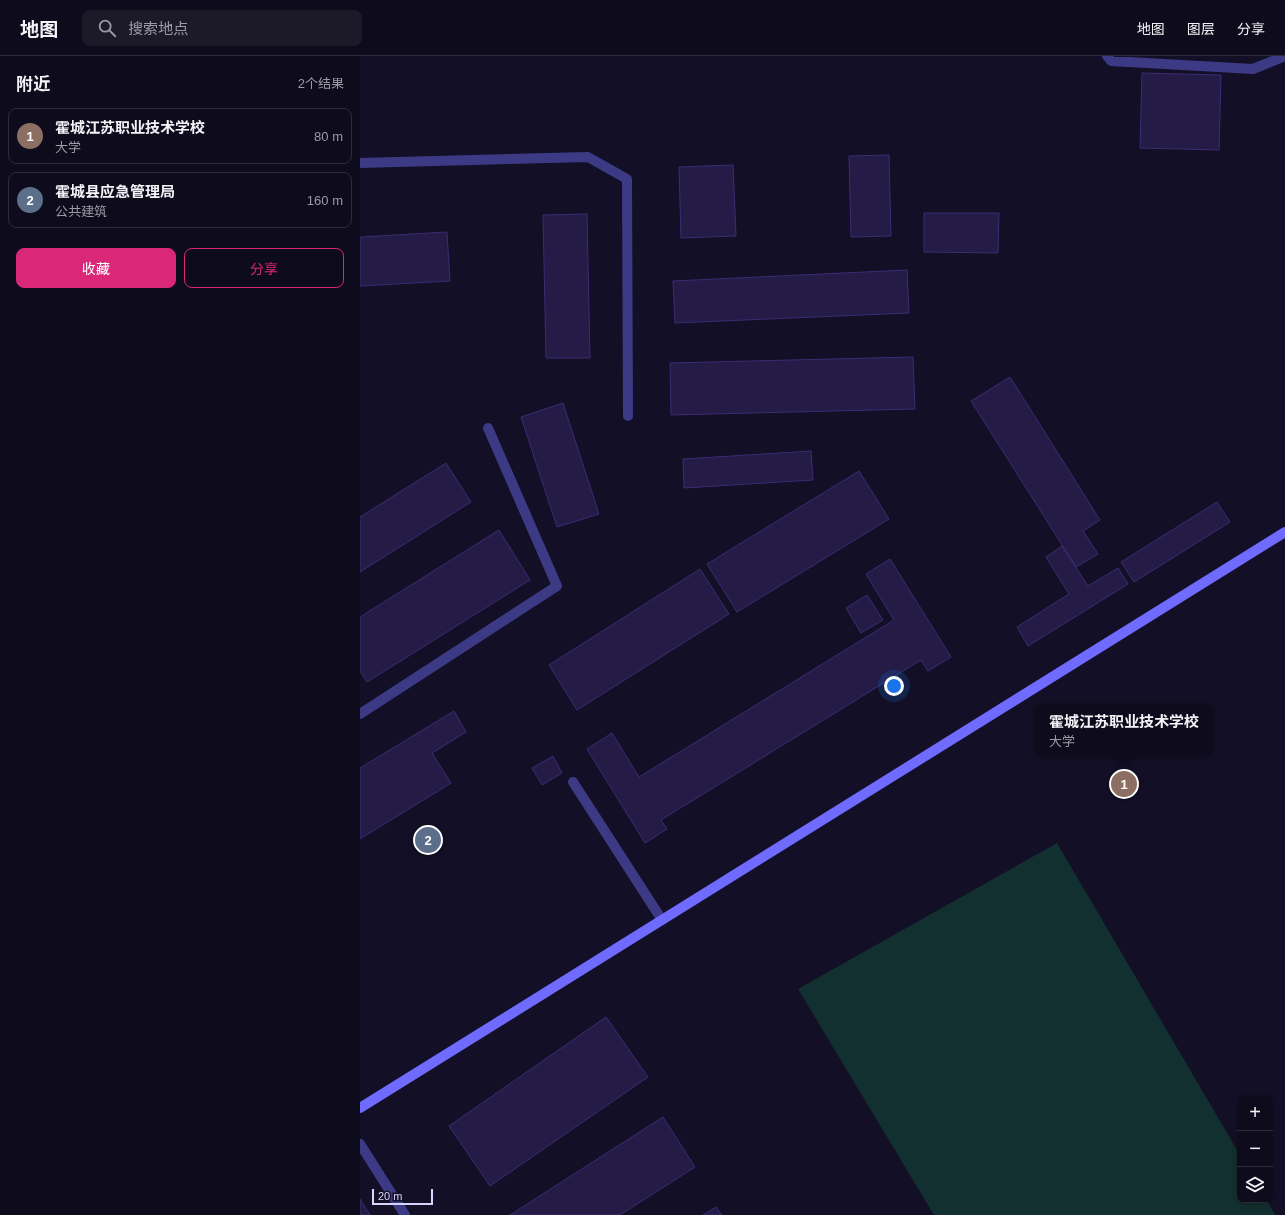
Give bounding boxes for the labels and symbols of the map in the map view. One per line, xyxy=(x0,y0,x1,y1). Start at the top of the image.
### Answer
your location xyxy=(884,676,904,696)
pin: 1 xyxy=(1111,769,1137,799)
pin: 2 xyxy=(415,825,441,855)
scale bar xyxy=(372,1187,433,1206)

